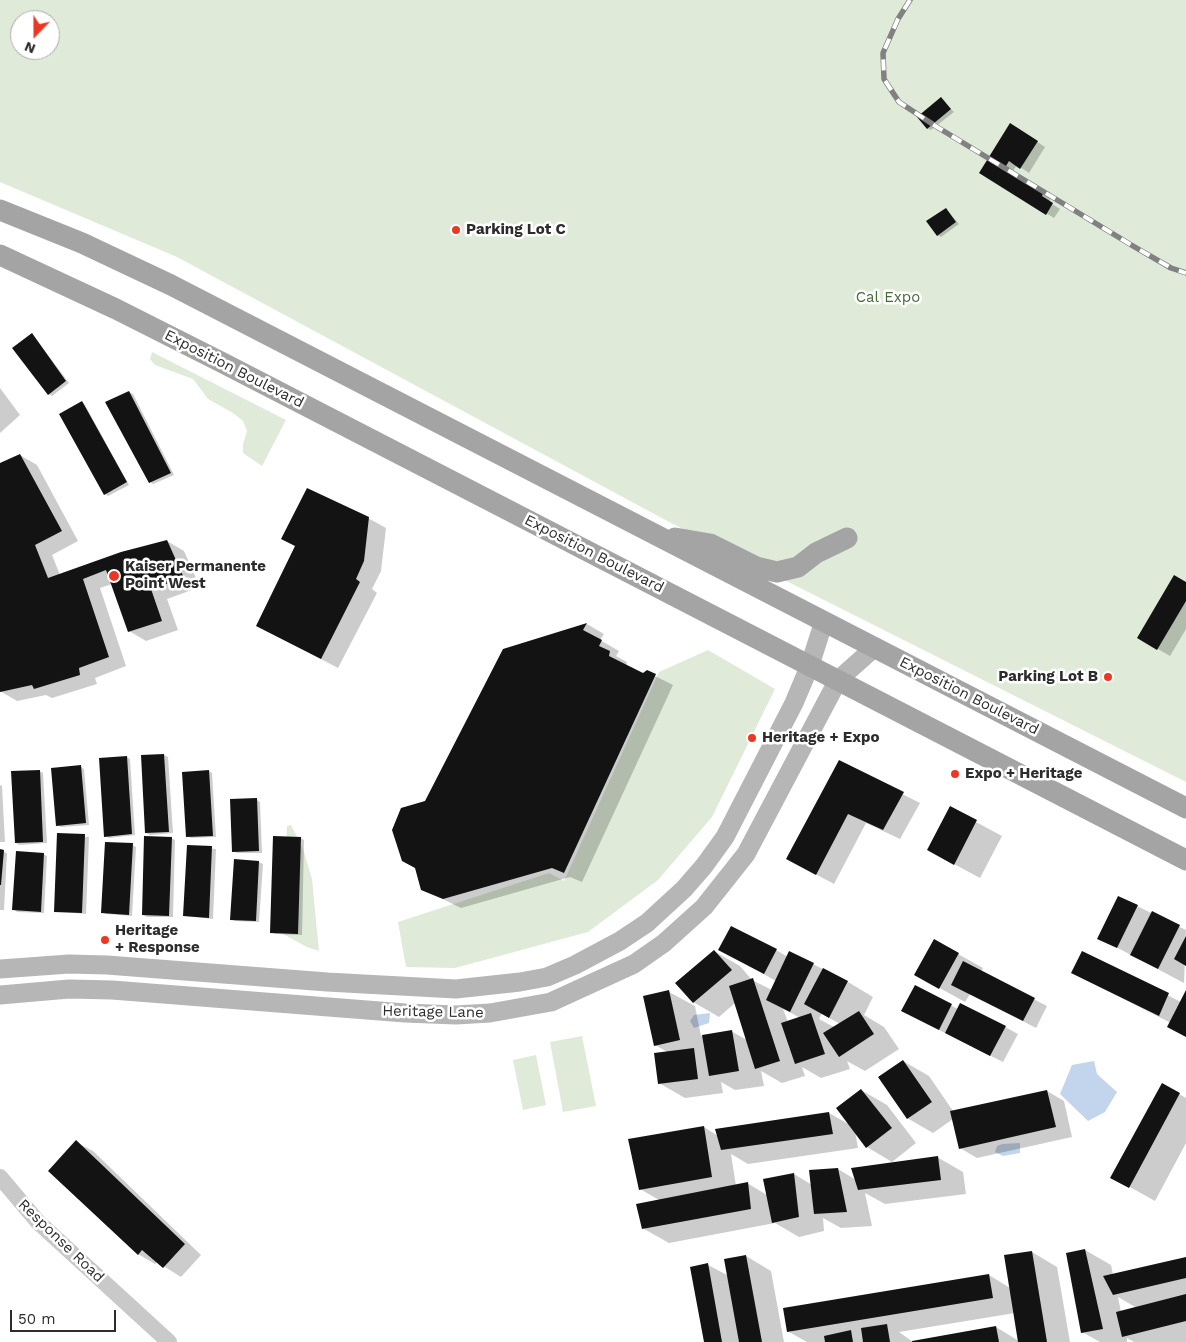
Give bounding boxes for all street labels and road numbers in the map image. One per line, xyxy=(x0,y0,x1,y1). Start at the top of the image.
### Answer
street label: Exposition Boulevard xyxy=(161,326,307,412)
street label: Exposition Boulevard xyxy=(521,511,667,597)
street label: Exposition Boulevard xyxy=(896,653,1042,739)
street label: Heritage Lane xyxy=(382,1002,484,1022)
street label: Response Road xyxy=(14,1196,108,1286)

